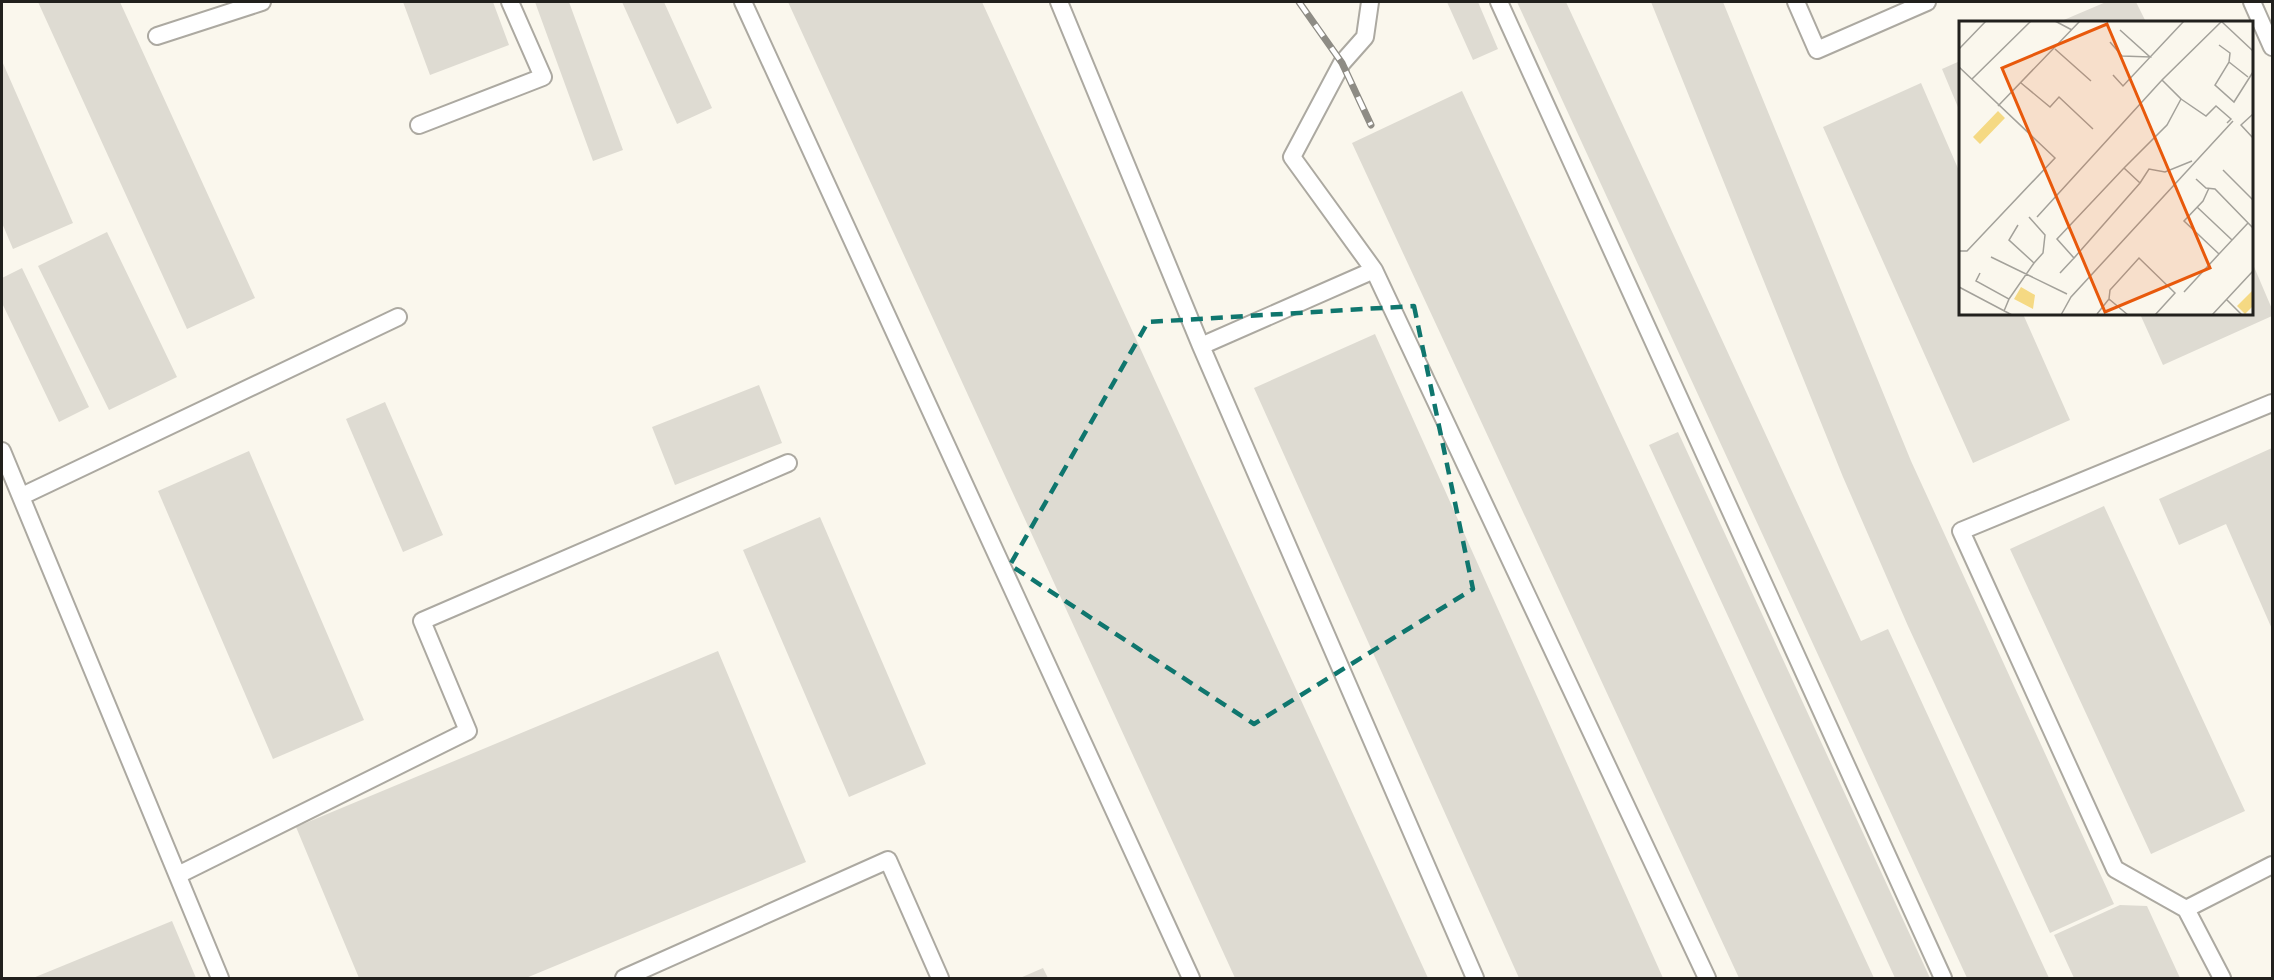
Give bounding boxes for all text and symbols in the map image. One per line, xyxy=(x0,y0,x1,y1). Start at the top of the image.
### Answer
inset map xyxy=(1959,21,2253,315)

